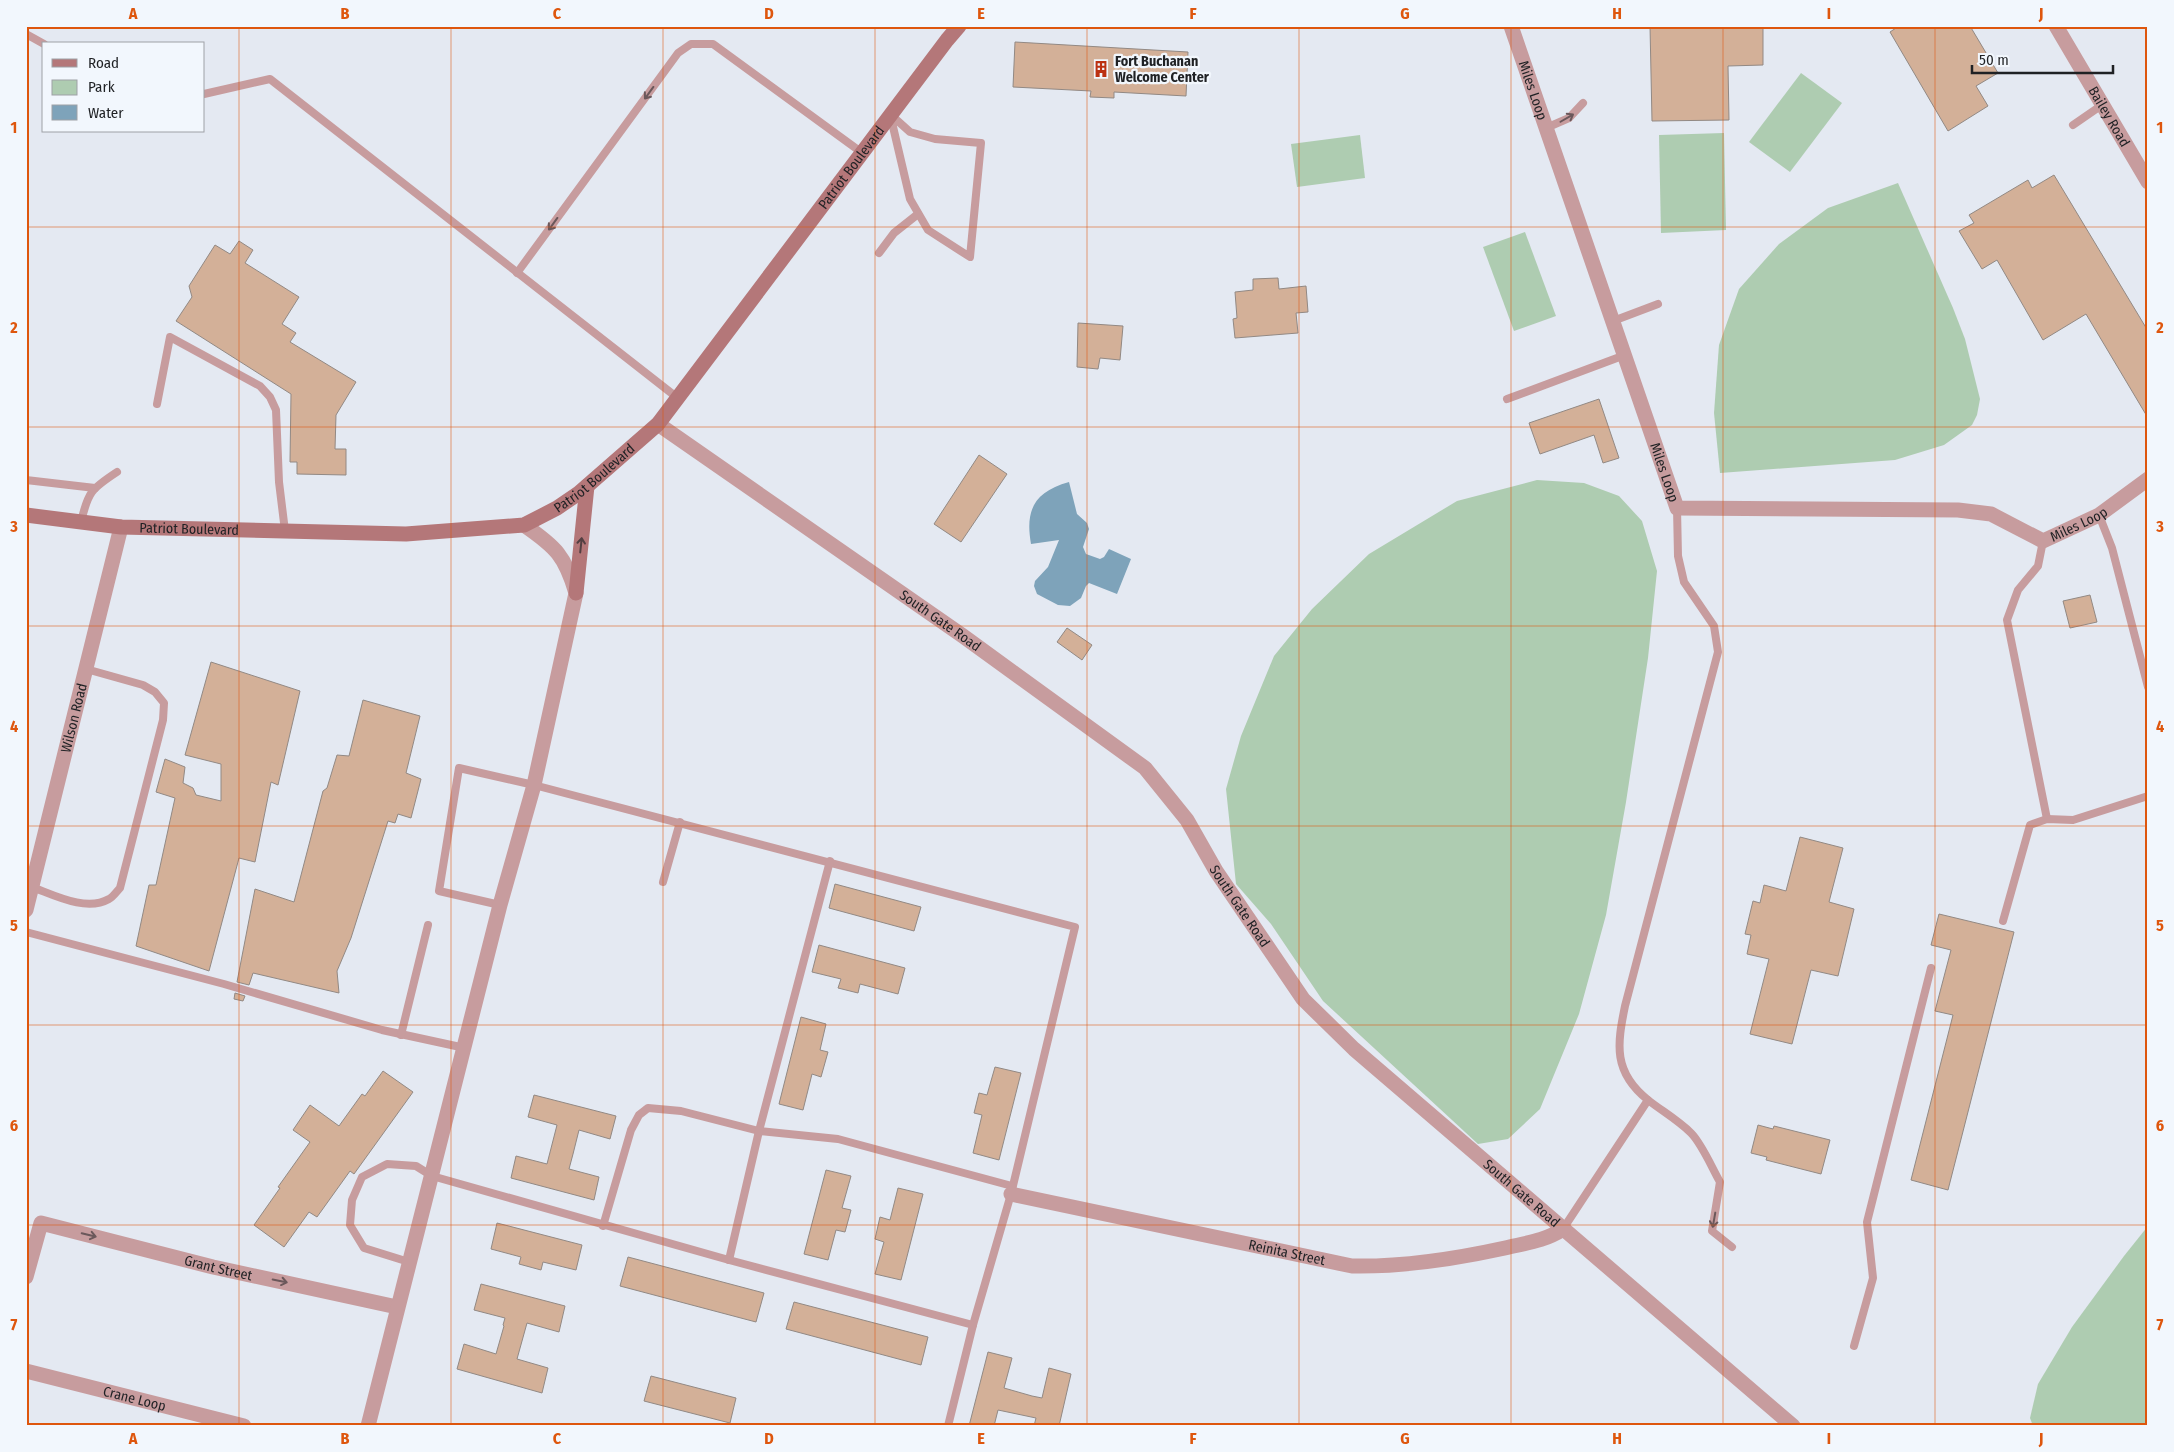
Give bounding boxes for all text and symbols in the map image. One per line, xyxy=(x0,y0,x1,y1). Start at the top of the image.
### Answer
text: A xyxy=(128,4,138,23)
text: B xyxy=(341,4,350,23)
text: C xyxy=(553,4,562,23)
text: D xyxy=(764,4,774,23)
text: E xyxy=(977,4,985,23)
text: F xyxy=(1189,4,1197,23)
text: G xyxy=(1400,4,1410,23)
text: H xyxy=(1612,4,1622,23)
text: I xyxy=(1827,4,1831,23)
text: J xyxy=(2038,4,2043,23)
legend xyxy=(42,42,205,132)
scale bar xyxy=(1972,42,2113,74)
text: 50 m xyxy=(1979,51,2009,69)
place label: Fort Buchanan Welcome Center xyxy=(1115,53,1210,86)
text: Road xyxy=(88,54,119,72)
street label: Miles Loop xyxy=(1515,58,1551,122)
building icon: Fort Buchanan Welcome Center xyxy=(1091,59,1111,79)
text: Park xyxy=(88,78,115,96)
street label: Bailey Road xyxy=(2085,83,2134,150)
one-way arrow xyxy=(644,86,654,100)
text: Water xyxy=(88,104,124,122)
one-way arrow xyxy=(1559,113,1573,123)
text: 1 xyxy=(11,118,17,137)
text: 1 xyxy=(2157,118,2163,137)
street label: Patriot Boulevard xyxy=(814,122,888,212)
one-way arrow xyxy=(548,217,558,231)
text: 2 xyxy=(9,318,18,337)
text: 2 xyxy=(2155,318,2164,337)
street label: Patriot Boulevard xyxy=(550,440,638,516)
street label: Miles Loop xyxy=(1647,440,1683,504)
street label: Miles Loop xyxy=(2047,503,2111,545)
text: 3 xyxy=(9,517,18,536)
text: 3 xyxy=(2155,517,2164,536)
street label: Patriot Boulevard xyxy=(139,519,239,538)
one-way arrow xyxy=(576,537,586,553)
street label: South Gate Road xyxy=(896,586,984,655)
street label: Wilson Road xyxy=(57,681,90,754)
text: 4 xyxy=(10,717,18,736)
text: 4 xyxy=(2156,717,2164,736)
street label: South Gate Road xyxy=(1206,862,1274,950)
text: 5 xyxy=(10,916,18,935)
text: 5 xyxy=(2156,916,2164,935)
text: 6 xyxy=(10,1116,18,1135)
text: 6 xyxy=(2156,1116,2164,1135)
street label: South Gate Road xyxy=(1480,1155,1563,1231)
one-way arrow xyxy=(1708,1211,1718,1227)
one-way arrow xyxy=(80,1231,96,1240)
street label: Reinita Street xyxy=(1247,1236,1327,1269)
street label: Grant Street xyxy=(183,1252,254,1284)
one-way arrow xyxy=(272,1277,288,1287)
text: 7 xyxy=(11,1315,18,1334)
text: 7 xyxy=(2157,1315,2164,1334)
street label: Crane Loop xyxy=(102,1382,168,1414)
text: A xyxy=(128,1429,138,1448)
text: B xyxy=(341,1429,350,1448)
text: C xyxy=(553,1429,562,1448)
text: D xyxy=(764,1429,774,1448)
text: E xyxy=(977,1429,985,1448)
text: F xyxy=(1189,1429,1197,1448)
text: G xyxy=(1400,1429,1410,1448)
text: H xyxy=(1612,1429,1622,1448)
text: I xyxy=(1827,1429,1831,1448)
text: J xyxy=(2038,1429,2043,1448)

